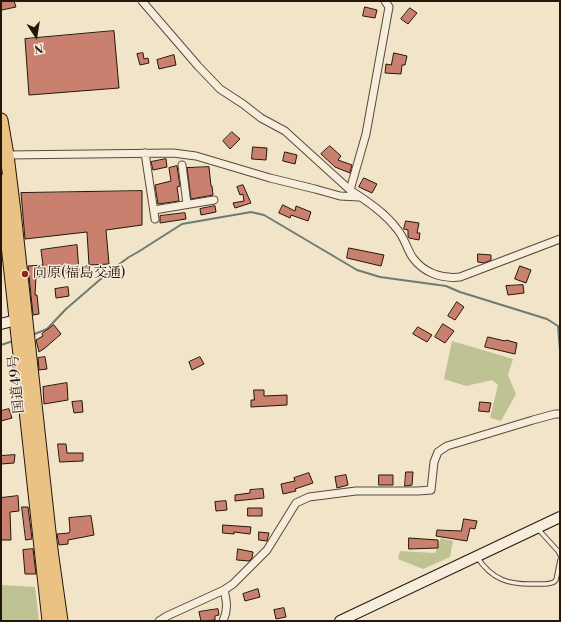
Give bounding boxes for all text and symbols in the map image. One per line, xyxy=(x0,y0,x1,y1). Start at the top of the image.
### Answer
north arrow xyxy=(16,16,56,56)
text: N xyxy=(33,40,44,55)
place label: 向原(福島交通) xyxy=(33,266,126,282)
marker: 向原(福島交通) xyxy=(20,269,30,279)
street label: 国道49号 xyxy=(6,354,28,414)

